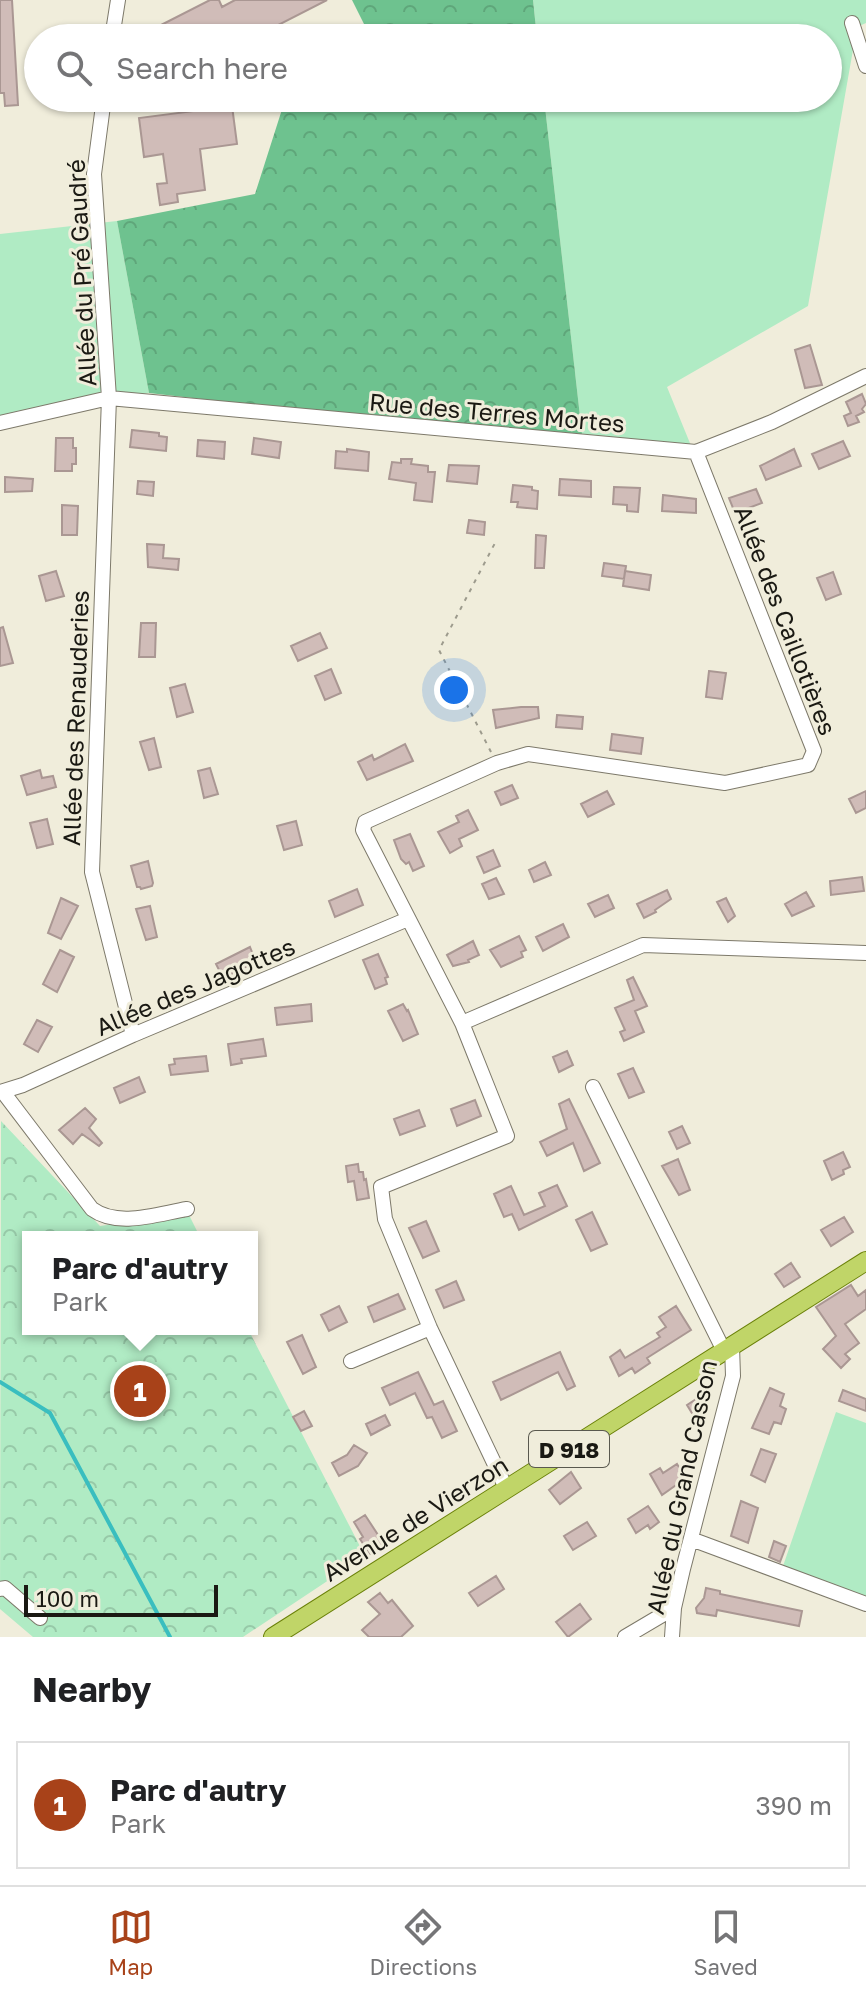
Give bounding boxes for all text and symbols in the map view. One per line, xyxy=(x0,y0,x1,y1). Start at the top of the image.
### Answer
search box xyxy=(24,24,842,112)
icon: search xyxy=(52,46,96,90)
text: Search here xyxy=(116,50,288,86)
street label: Allée du Pré Gaudré xyxy=(61,159,101,387)
street label: Rue des Terres Mortes xyxy=(368,386,626,438)
street label: Allée des Caillotières xyxy=(729,501,843,739)
street label: Allée des Renauderies xyxy=(56,590,94,846)
your location xyxy=(434,670,474,710)
street label: Allée des Jagottes xyxy=(91,931,299,1041)
popup xyxy=(22,1231,258,1335)
text: Parc d'autry xyxy=(52,1250,228,1286)
text: Park xyxy=(52,1286,108,1317)
street label: Allée du Grand Casson xyxy=(640,1357,722,1617)
pin: 1 xyxy=(114,1361,166,1421)
road number: D 918 xyxy=(529,1431,609,1467)
street label: Avenue de Vierzon xyxy=(317,1449,513,1587)
scale bar xyxy=(24,1581,218,1617)
text: 100 m xyxy=(36,1585,99,1612)
text: Nearby xyxy=(32,1669,152,1709)
text: Parc d'autry xyxy=(110,1772,286,1808)
text: 1 xyxy=(53,1790,67,1821)
text: 390 m xyxy=(755,1790,832,1821)
text: Park xyxy=(110,1808,166,1839)
tab: Map xyxy=(108,1905,153,1980)
tab: Directions xyxy=(370,1905,477,1980)
tab: Saved xyxy=(694,1905,758,1980)

